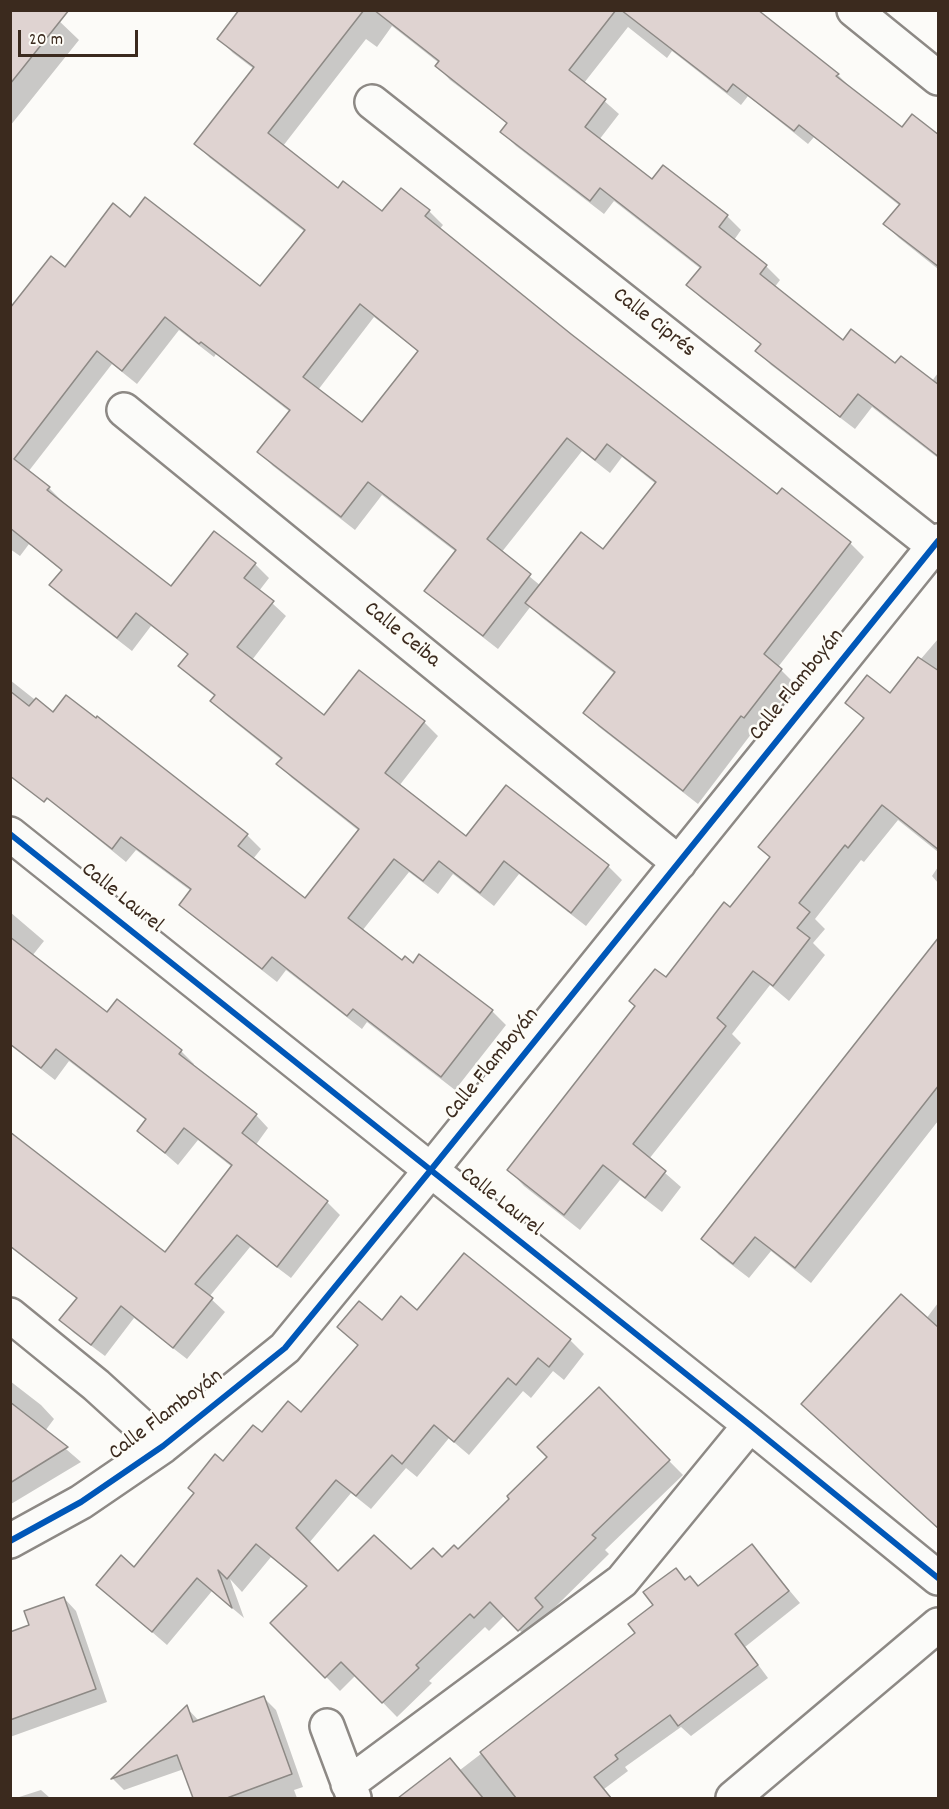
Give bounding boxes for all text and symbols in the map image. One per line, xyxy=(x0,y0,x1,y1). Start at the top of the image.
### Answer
scale bar xyxy=(21,18,141,56)
text: 20 m xyxy=(29,28,63,53)
street label: Calle Ciprés xyxy=(606,283,700,365)
street label: Calle Ceiba xyxy=(357,597,445,675)
street label: Calle Flamboyán xyxy=(745,625,851,747)
street label: Calle Laurel xyxy=(75,858,167,940)
street label: Calle Flamboyán xyxy=(440,1004,546,1126)
street label: Calle Laurel xyxy=(453,1162,547,1244)
street label: Calle Flamboyán xyxy=(105,1364,229,1468)

